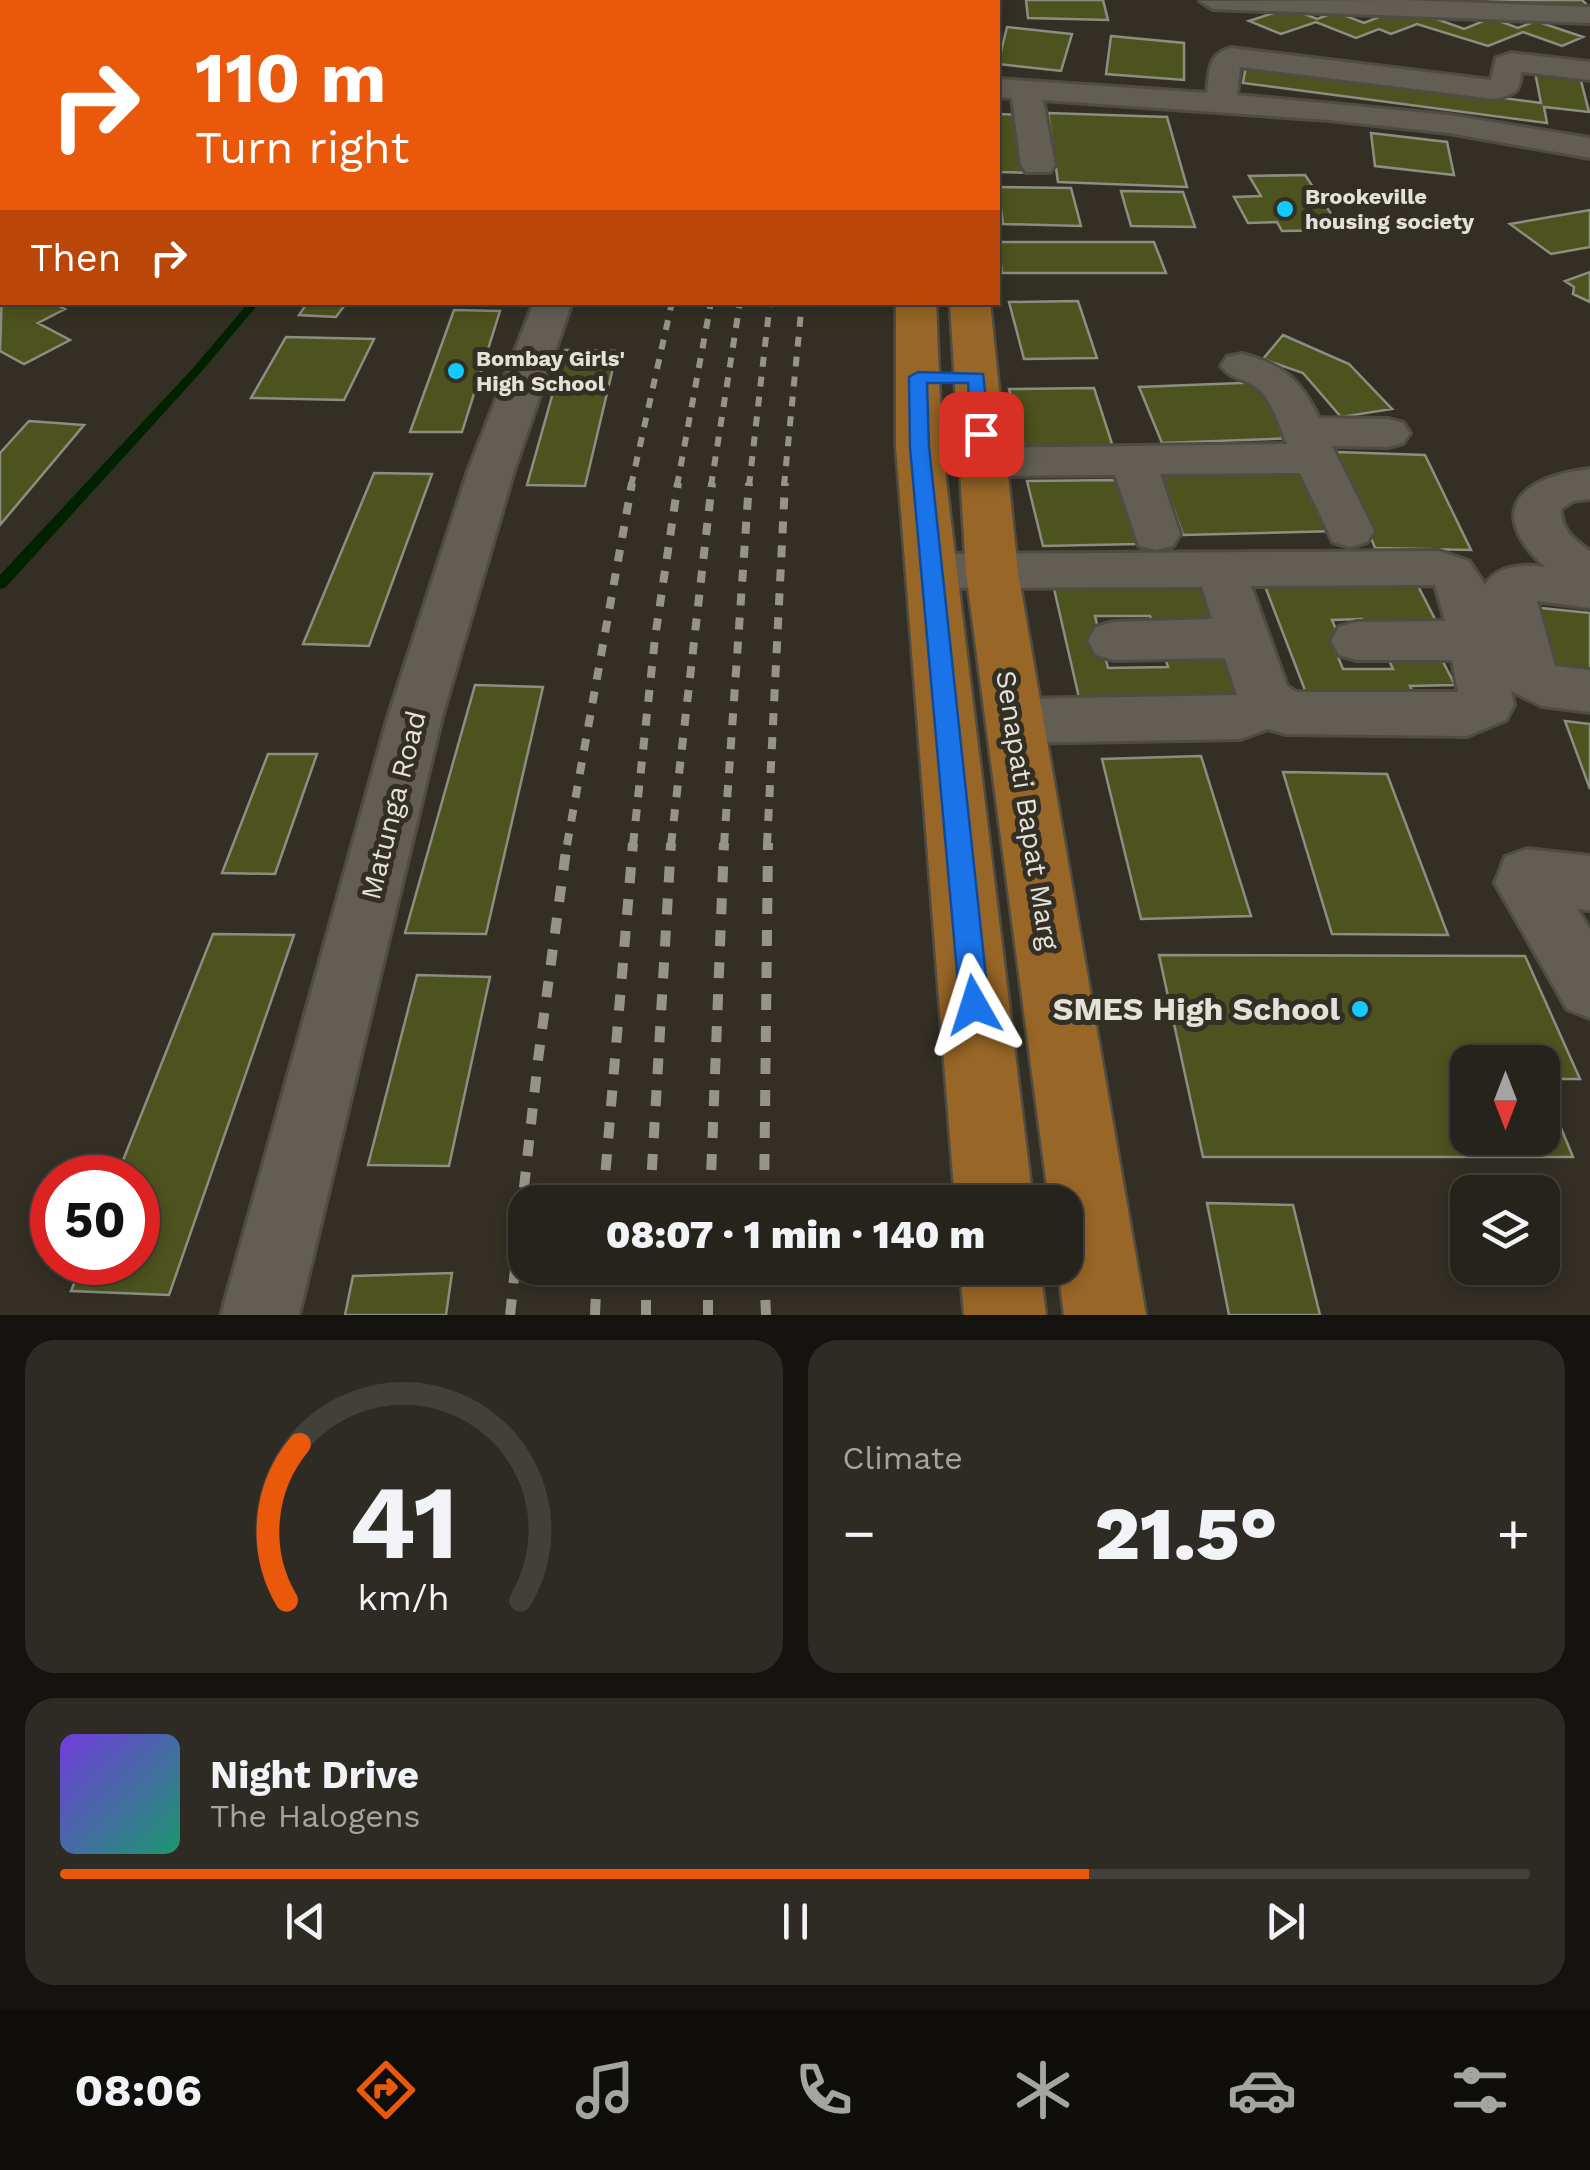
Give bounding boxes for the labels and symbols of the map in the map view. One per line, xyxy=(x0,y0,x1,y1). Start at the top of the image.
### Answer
place label: Brookeville housing society xyxy=(1305,184,1475,234)
marker: Brookeville housing society xyxy=(1274,198,1296,220)
place label: Bombay Girls' High School xyxy=(476,346,625,396)
marker: Bombay Girls' High School xyxy=(445,360,467,382)
pin xyxy=(939,392,1024,477)
street label: Senapati Bapat Marg xyxy=(989,668,1066,952)
street label: Matunga Road xyxy=(354,707,433,903)
position arrow xyxy=(922,953,1026,1057)
place label: SMES High School xyxy=(1053,990,1341,1028)
marker: SMES High School xyxy=(1349,998,1371,1020)
north arrow xyxy=(1450,1045,1560,1155)
speed limit sign: 50 xyxy=(30,1155,160,1285)

